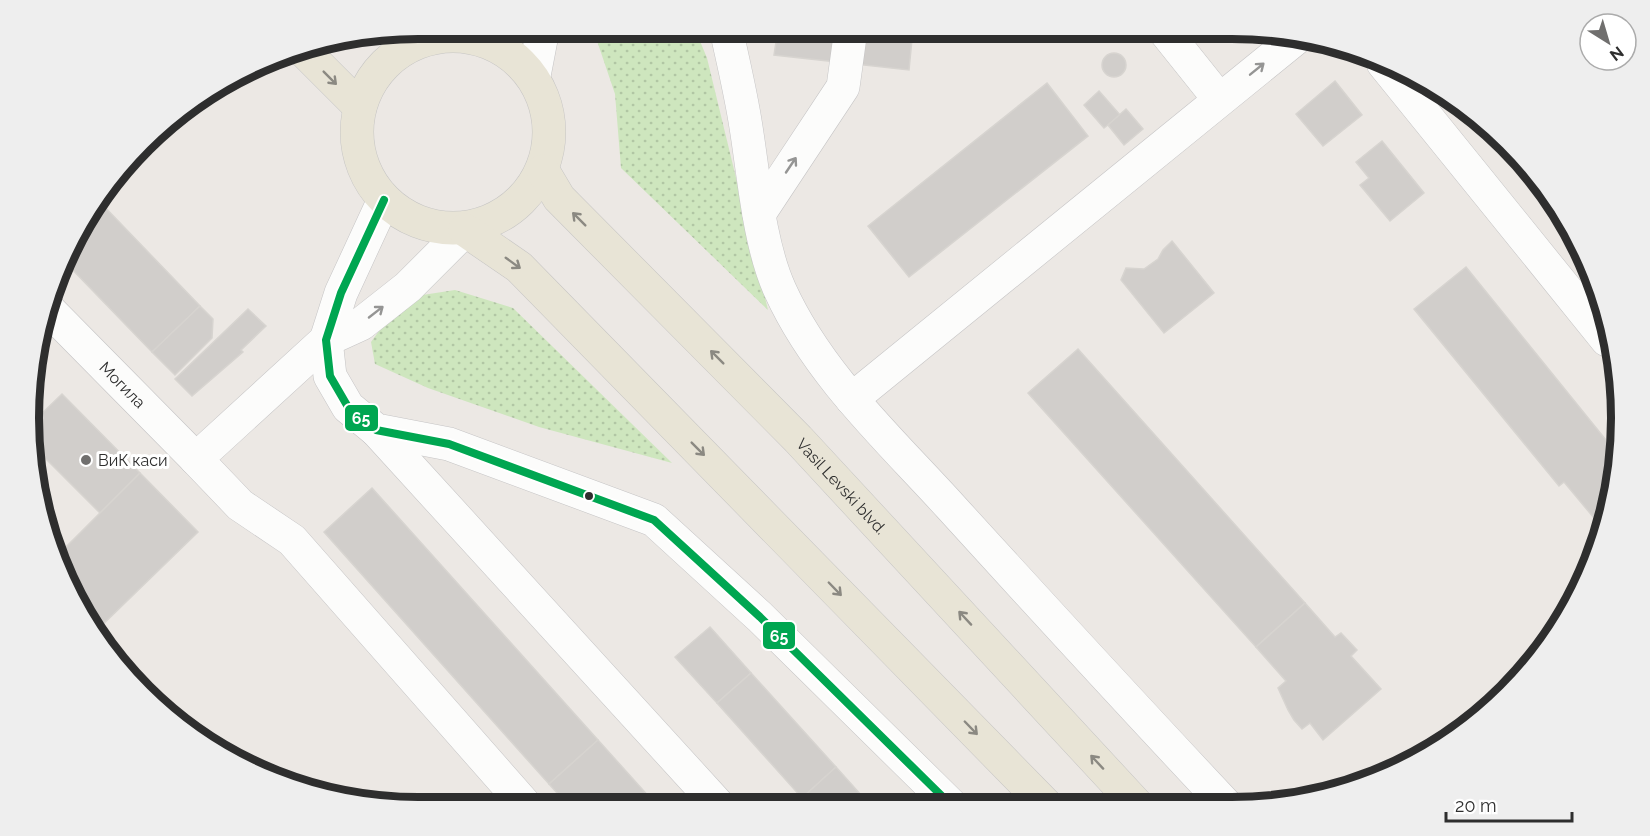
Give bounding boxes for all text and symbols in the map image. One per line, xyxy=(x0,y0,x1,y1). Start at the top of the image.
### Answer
north arrow xyxy=(1578,12,1638,72)
text: N xyxy=(1606,42,1627,65)
one-way arrow xyxy=(1249,63,1265,76)
one-way arrow xyxy=(323,70,338,85)
one-way arrow xyxy=(785,157,797,174)
one-way arrow xyxy=(572,212,587,227)
one-way arrow xyxy=(504,257,520,269)
one-way arrow xyxy=(368,305,384,318)
one-way arrow xyxy=(710,349,725,364)
street label: Могила xyxy=(96,358,150,412)
line badge: 65 xyxy=(344,404,379,432)
text: 65 xyxy=(352,409,370,428)
street label: Vasil Levski blvd. xyxy=(793,434,891,538)
one-way arrow xyxy=(690,442,705,457)
place label: ВиК каси xyxy=(98,451,168,470)
marker: ВиК каси xyxy=(79,453,93,467)
unlabelled marker xyxy=(583,490,595,502)
one-way arrow xyxy=(827,581,842,596)
one-way arrow xyxy=(958,611,972,626)
line badge: 65 xyxy=(762,621,796,650)
text: 65 xyxy=(770,627,788,646)
one-way arrow xyxy=(964,720,978,735)
one-way arrow xyxy=(1090,755,1104,770)
scale bar xyxy=(1446,785,1572,823)
text: 20 m xyxy=(1455,795,1497,816)

